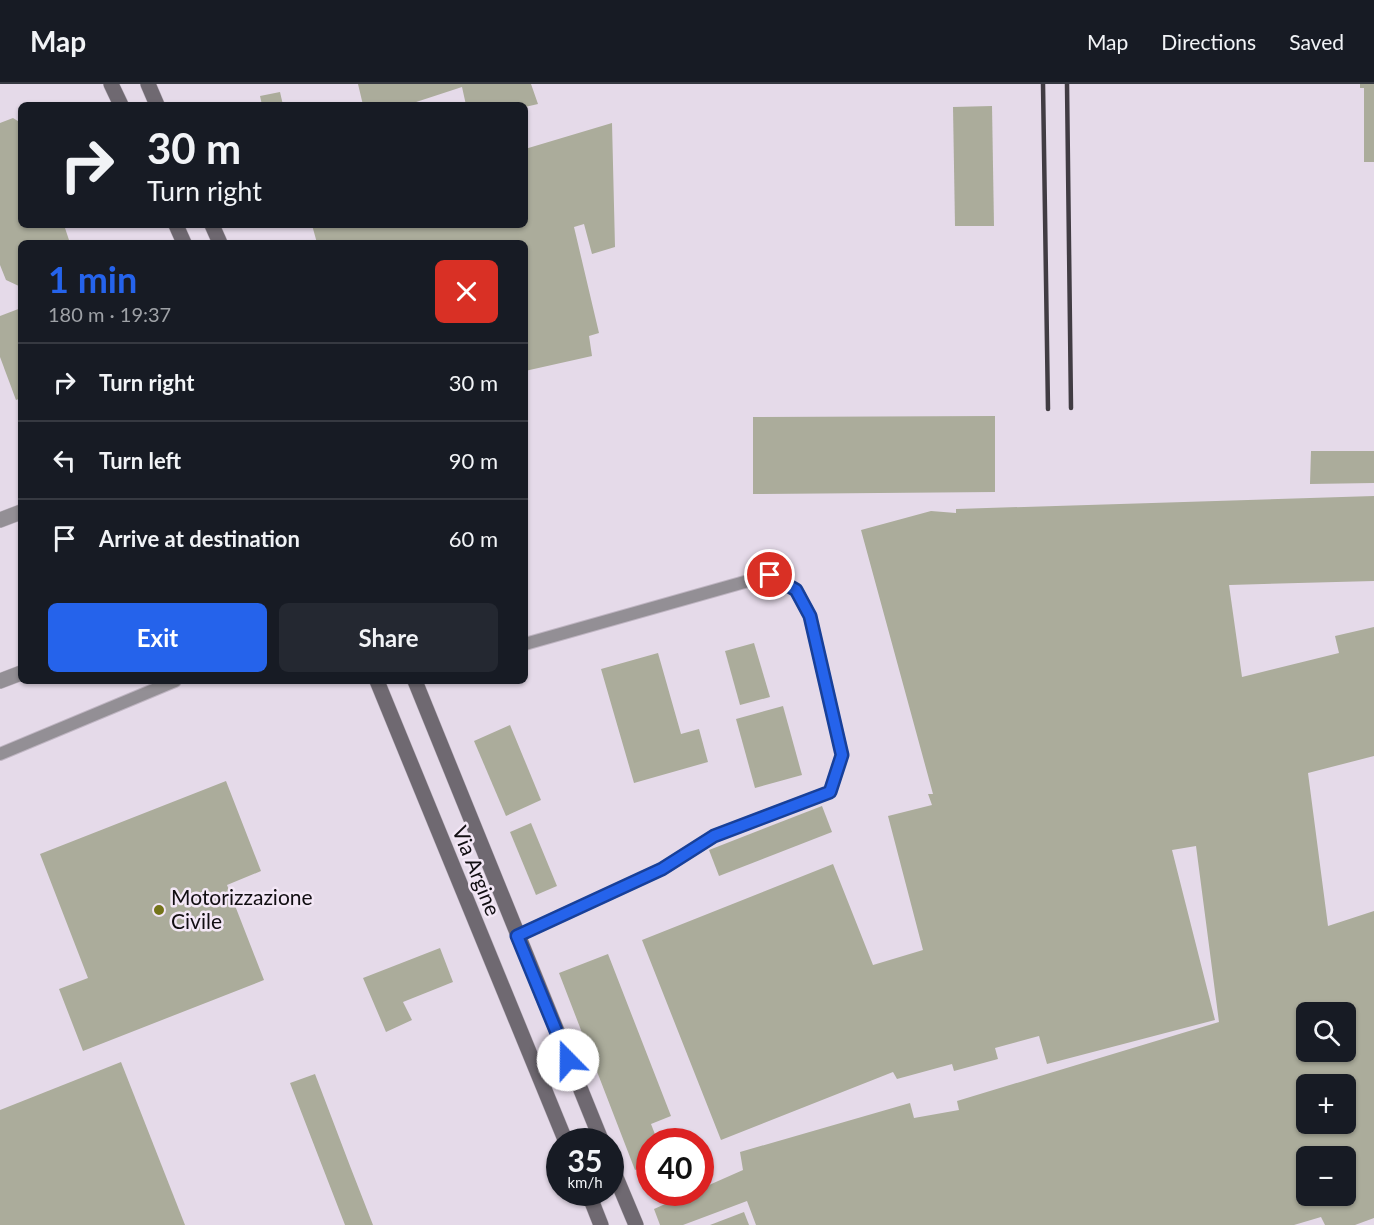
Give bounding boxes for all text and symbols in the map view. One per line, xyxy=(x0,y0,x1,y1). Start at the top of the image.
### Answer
text: Map xyxy=(30,24,86,58)
text: Map xyxy=(1087,29,1128,54)
text: Directions xyxy=(1161,29,1256,54)
text: Saved xyxy=(1289,29,1344,54)
text: 30 m xyxy=(147,123,241,173)
icon: right xyxy=(48,126,126,204)
text: Turn right xyxy=(147,174,262,207)
text: 1 min xyxy=(48,257,137,301)
button: close xyxy=(435,260,498,323)
text: 180 m · 19:37 xyxy=(48,302,171,326)
icon: right xyxy=(48,366,81,399)
text: Turn right xyxy=(99,369,194,396)
text: 30 m xyxy=(449,369,498,396)
icon: left xyxy=(48,444,81,477)
text: Turn left xyxy=(99,447,181,474)
text: 90 m xyxy=(449,447,498,474)
icon: arrive xyxy=(48,522,81,555)
text: Arrive at destination xyxy=(99,525,300,552)
text: 60 m xyxy=(449,525,498,552)
pin xyxy=(744,549,795,600)
icon: arrive xyxy=(753,558,786,591)
button: Exit xyxy=(48,603,267,672)
button: Share xyxy=(279,603,498,672)
street label: Via Argine xyxy=(448,822,507,919)
place label: Motorizzazione Civile xyxy=(171,884,313,933)
marker: Motorizzazione Civile xyxy=(152,903,166,917)
map controls xyxy=(1296,1002,1356,1206)
button: search xyxy=(1296,1002,1356,1062)
position arrow xyxy=(536,1028,600,1092)
button: + xyxy=(1296,1074,1356,1134)
speed limit sign: 40 xyxy=(636,1128,714,1206)
text: 35 xyxy=(568,1142,602,1178)
button: − xyxy=(1296,1146,1356,1206)
text: km/h xyxy=(567,1173,603,1191)

